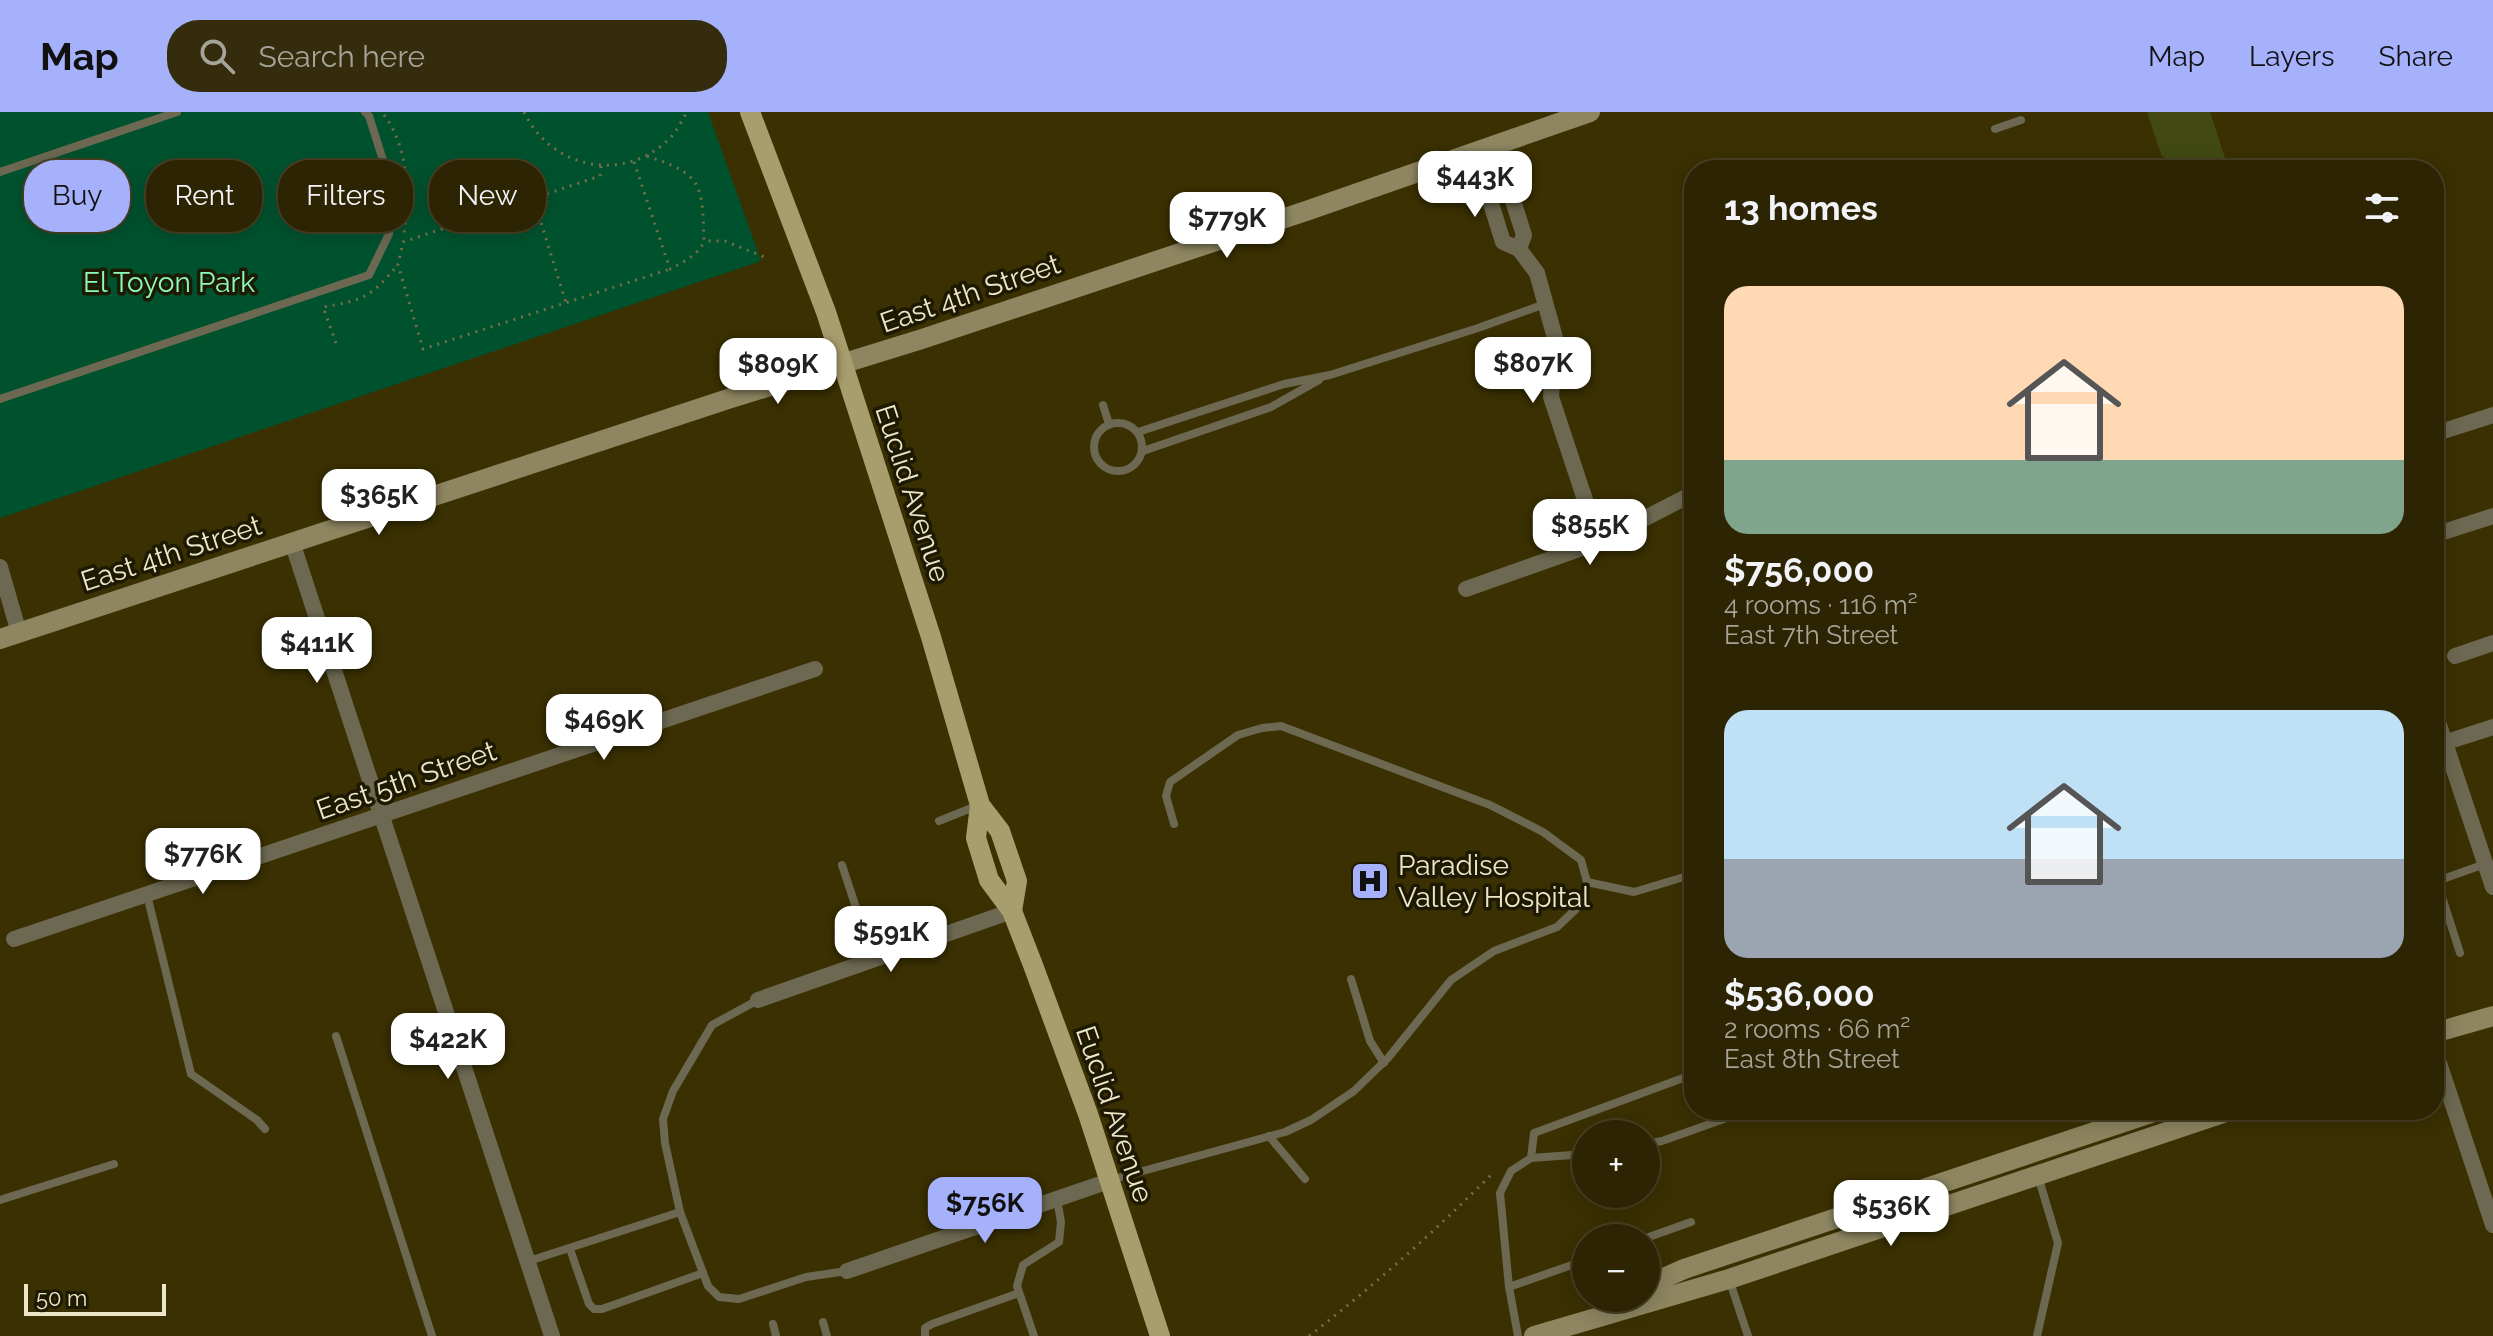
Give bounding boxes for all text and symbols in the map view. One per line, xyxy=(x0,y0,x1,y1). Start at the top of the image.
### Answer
search box xyxy=(167,20,727,92)
text: Map xyxy=(40,34,119,79)
icon: search xyxy=(195,34,239,78)
text: Search here xyxy=(259,39,425,74)
text: Map xyxy=(2148,40,2205,73)
text: Layers xyxy=(2249,40,2335,73)
text: Share xyxy=(2379,40,2453,73)
pin: $443K xyxy=(1419,151,1531,219)
chip: Buy xyxy=(24,160,130,232)
chip: Rent xyxy=(146,160,262,232)
chip: Filters xyxy=(278,160,413,232)
chip: New xyxy=(429,160,546,232)
text: $443K xyxy=(1436,162,1514,192)
icon: filters xyxy=(2360,186,2404,230)
text: 13 homes xyxy=(1724,188,1878,228)
pin: $779K xyxy=(1171,192,1283,260)
text: $779K xyxy=(1188,203,1266,233)
street label: East 4th Street xyxy=(876,247,1065,340)
park label: El Toyon Park xyxy=(83,266,255,299)
pin: $807K xyxy=(1477,337,1589,405)
pin: $809K xyxy=(722,338,834,406)
icon: home xyxy=(1992,338,2136,482)
text: $807K xyxy=(1493,348,1573,378)
text: $809K xyxy=(738,349,818,379)
street label: Euclid Avenue xyxy=(868,400,957,586)
pin: $365K xyxy=(323,469,435,537)
text: $365K xyxy=(340,480,418,510)
pin: $855K xyxy=(1534,499,1646,567)
street label: East 4th Street xyxy=(77,509,266,598)
text: $855K xyxy=(1551,510,1629,540)
text: $756,000 xyxy=(1724,550,1874,590)
text: 4 rooms · 116 m² xyxy=(1724,590,1918,620)
pin: $411K xyxy=(261,617,373,685)
text: East 7th Street xyxy=(1724,620,1898,650)
text: $411K xyxy=(280,628,354,658)
pin: $469K xyxy=(548,694,660,762)
text: $469K xyxy=(564,705,644,735)
street label: East 5th Street xyxy=(312,734,501,827)
icon: home xyxy=(1992,762,2136,906)
pin: $776K xyxy=(147,828,259,896)
text: $776K xyxy=(164,839,243,869)
place label: Paradise Valley Hospital xyxy=(1398,849,1590,914)
hospital icon: Paradise Valley Hospital xyxy=(1349,860,1391,902)
pin: $591K xyxy=(835,906,947,974)
text: $591K xyxy=(853,917,929,947)
text: $536,000 xyxy=(1724,974,1875,1014)
pin: $422K xyxy=(392,1013,504,1081)
text: 2 rooms · 66 m² xyxy=(1724,1014,1910,1044)
street label: Euclid Avenue xyxy=(1069,1022,1160,1207)
text: $422K xyxy=(409,1024,487,1054)
text: East 8th Street xyxy=(1724,1044,1900,1074)
map controls xyxy=(1572,1120,1660,1312)
button: + xyxy=(1572,1120,1660,1208)
pin: $756K xyxy=(929,1177,1041,1245)
pin: $536K xyxy=(1835,1180,1947,1248)
text: $756K xyxy=(946,1188,1024,1218)
text: $536K xyxy=(1852,1191,1930,1221)
button: − xyxy=(1572,1224,1660,1312)
scale bar xyxy=(24,1280,166,1316)
text: 50 m xyxy=(36,1285,87,1311)

